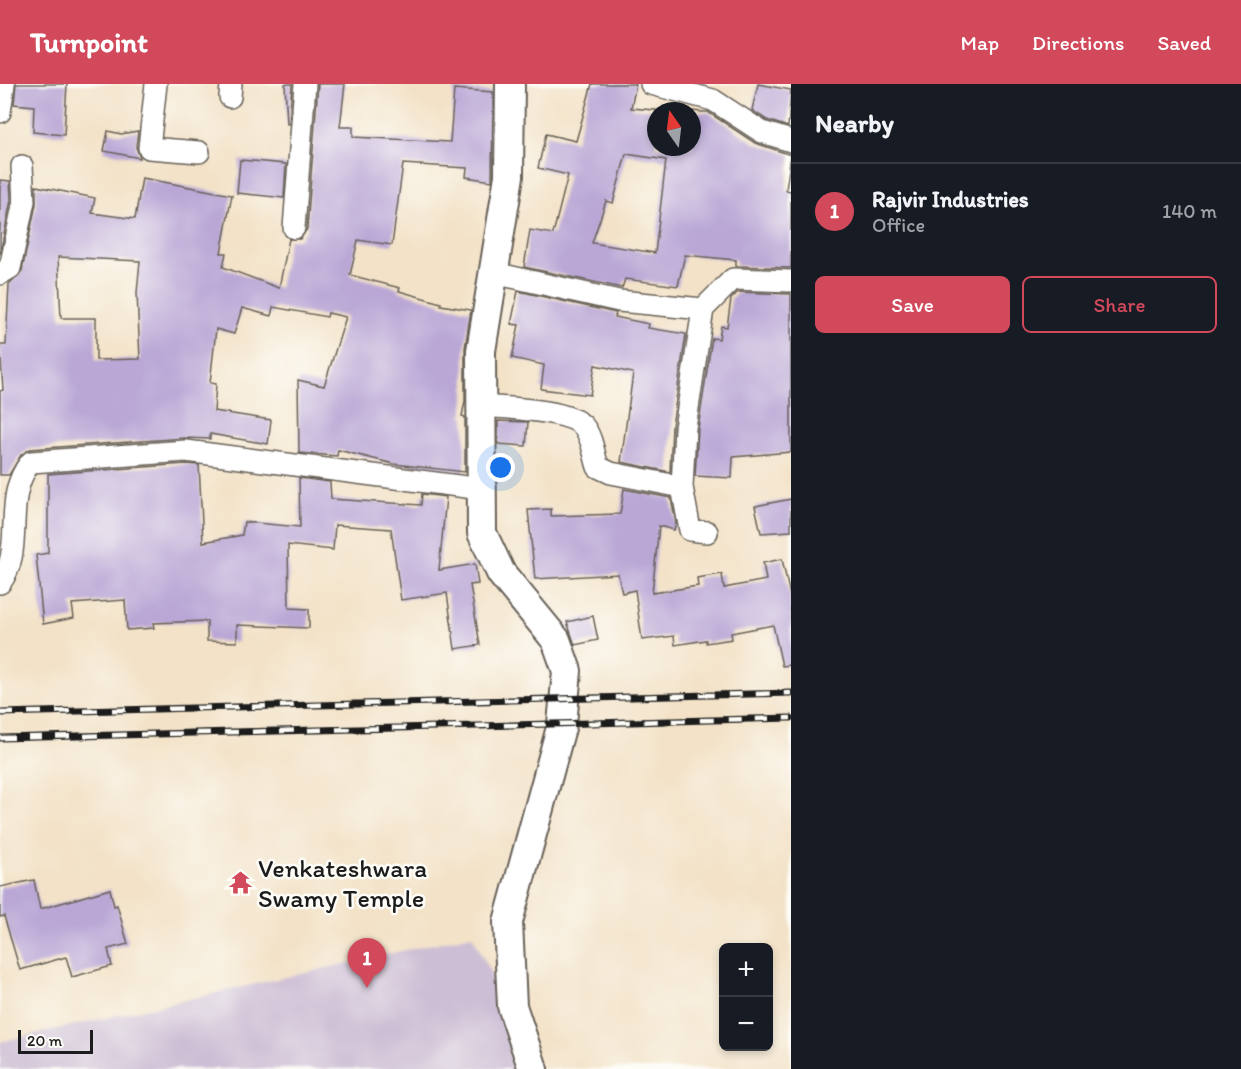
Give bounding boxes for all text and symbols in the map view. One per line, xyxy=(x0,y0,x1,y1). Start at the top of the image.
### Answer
text: Turnpoint xyxy=(30,25,148,59)
text: Map xyxy=(961,30,999,55)
text: Directions xyxy=(1032,30,1124,55)
text: Saved xyxy=(1157,30,1211,55)
north arrow xyxy=(647,102,701,156)
text: Nearby xyxy=(815,107,894,139)
text: Rajvir Industries xyxy=(872,186,1029,213)
text: 1 xyxy=(830,199,839,223)
text: 140 m xyxy=(1162,199,1217,223)
text: Office xyxy=(872,213,925,237)
button: Save xyxy=(815,276,1010,333)
button: Share xyxy=(1022,276,1217,333)
your location xyxy=(486,453,515,482)
place label: Venkateshwara Swamy Temple xyxy=(258,852,427,914)
temple icon: Venkateshwara Swamy Temple xyxy=(227,870,253,896)
pin: 1 xyxy=(348,938,386,988)
map controls xyxy=(719,943,773,1051)
button: + xyxy=(719,943,773,997)
button: − xyxy=(719,997,773,1051)
scale bar xyxy=(18,1027,93,1054)
text: 20 m xyxy=(27,1031,62,1050)

